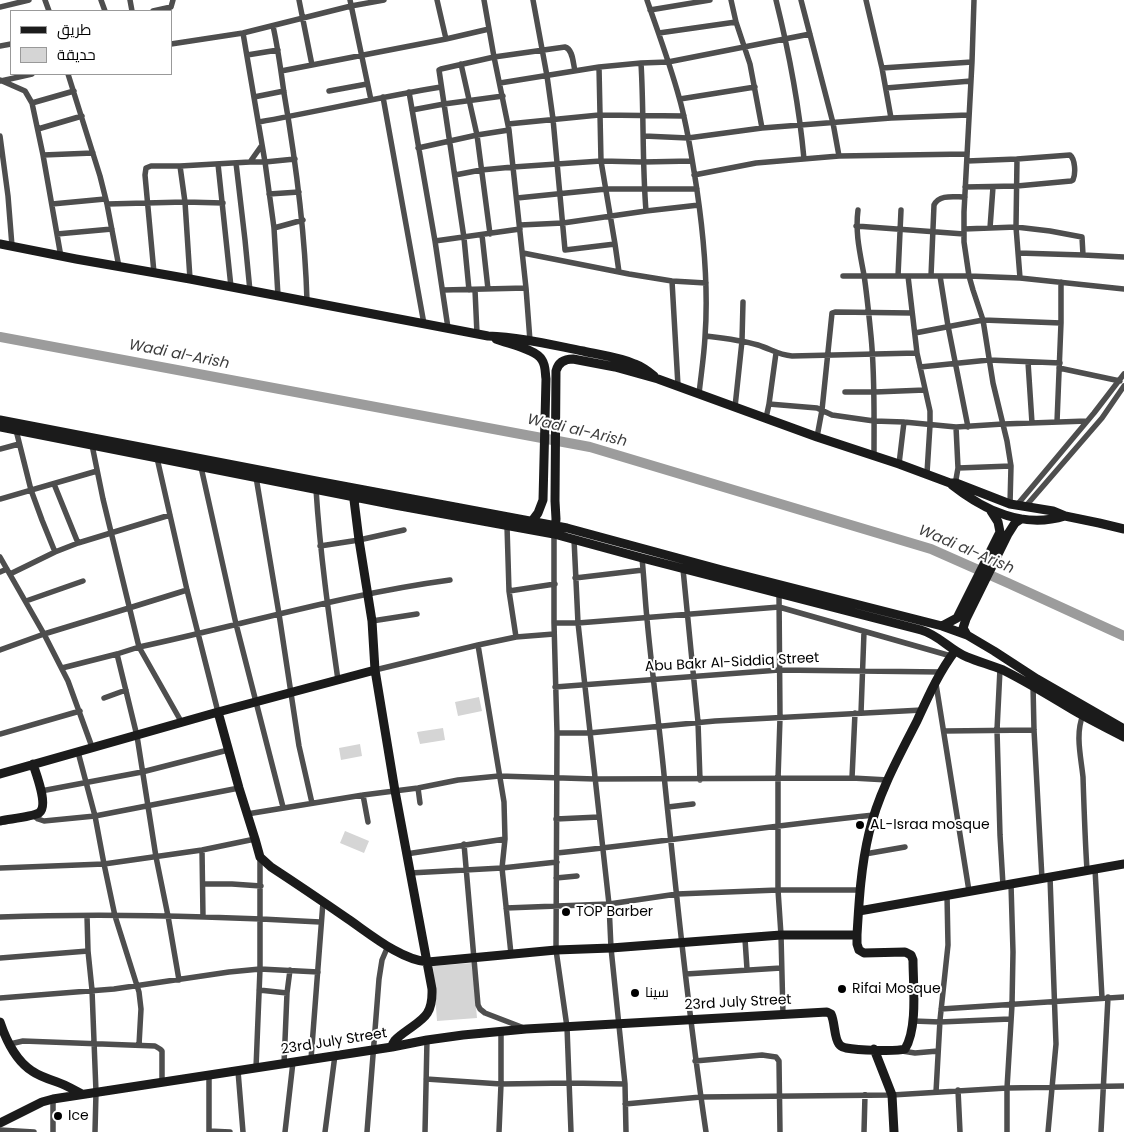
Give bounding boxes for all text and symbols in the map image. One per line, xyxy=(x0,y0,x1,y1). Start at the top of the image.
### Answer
legend xyxy=(10,10,172,75)
text: طريق xyxy=(57,19,91,40)
text: حديقة xyxy=(57,44,96,65)
water label: Wadi al-Arish xyxy=(127,336,231,374)
water label: Wadi al-Arish xyxy=(525,411,629,451)
water label: Wadi al-Arish xyxy=(916,522,1016,578)
street label: Abu Bakr Al-Siddiq Street xyxy=(644,650,820,676)
place label: AL-Israa mosque xyxy=(870,817,990,833)
marker: AL-Israa mosque xyxy=(854,819,866,831)
place label: TOP Barber xyxy=(576,904,653,920)
marker: TOP Barber xyxy=(560,906,572,918)
place label: Rifai Mosque xyxy=(852,981,941,997)
marker: Rifai Mosque xyxy=(836,983,848,995)
place label: سينا xyxy=(645,985,669,1001)
marker: سينا xyxy=(629,987,641,999)
street label: 23rd July Street xyxy=(684,992,792,1014)
street label: 23rd July Street xyxy=(280,1025,388,1059)
place label: Ice xyxy=(68,1108,89,1124)
marker: Ice xyxy=(52,1110,64,1122)

